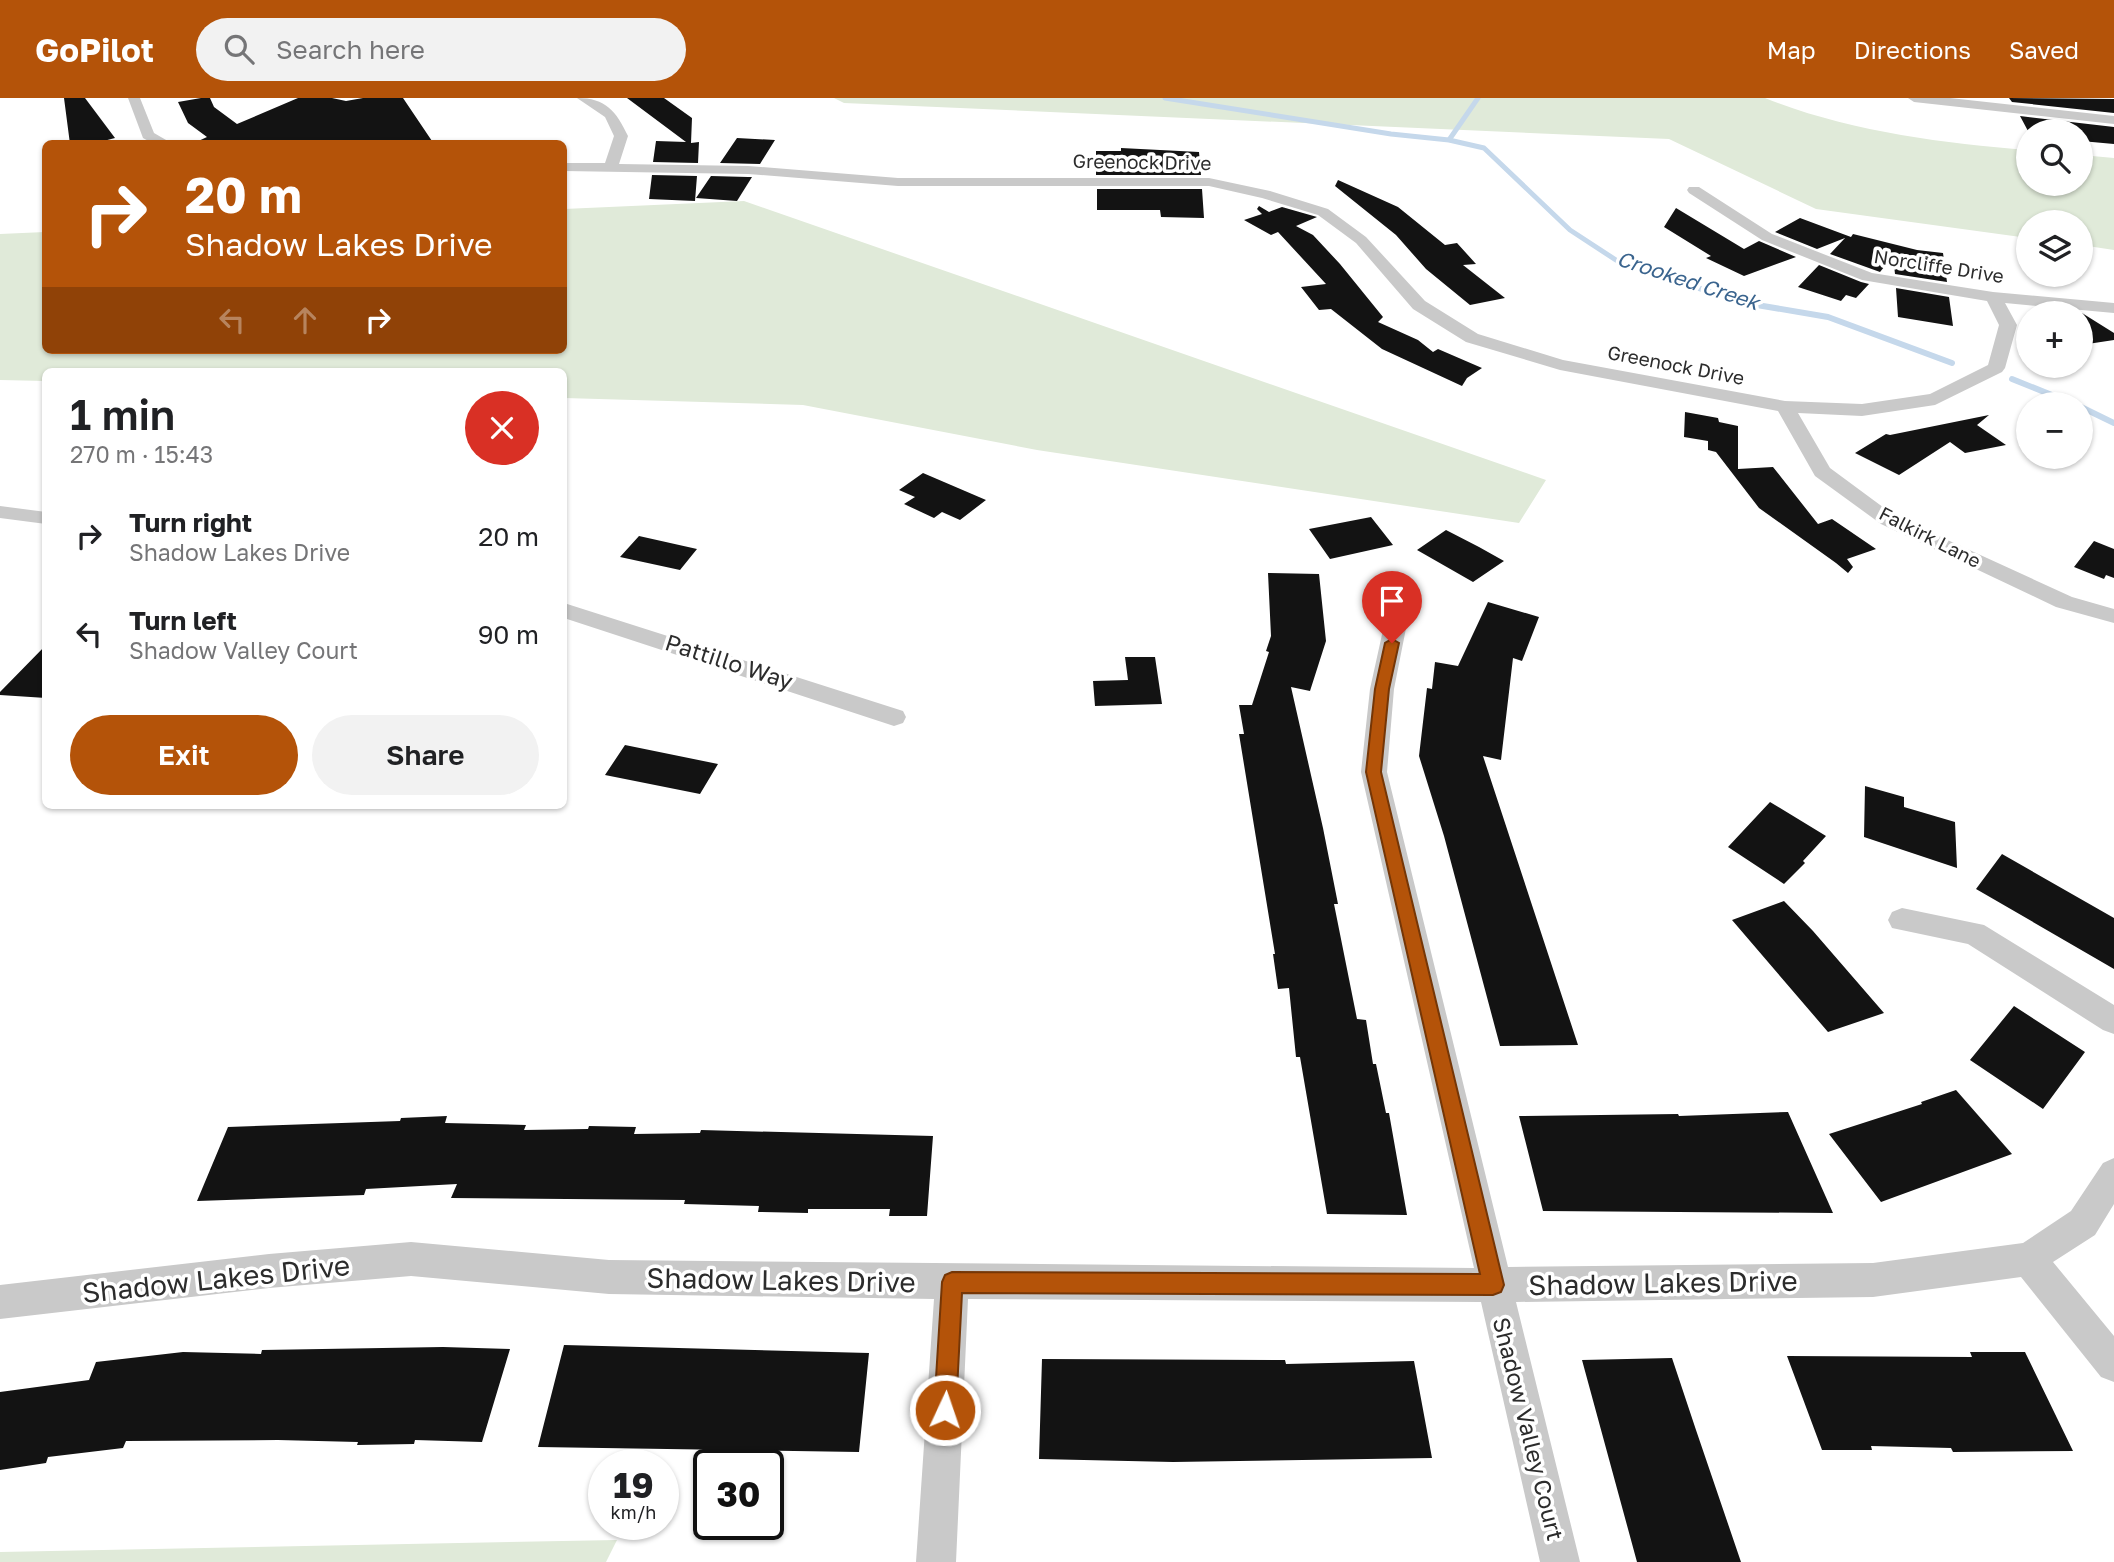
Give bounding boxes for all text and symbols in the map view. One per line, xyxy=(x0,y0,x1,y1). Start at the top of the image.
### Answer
search box xyxy=(196,18,686,81)
text: GoPilot xyxy=(35,30,154,69)
icon: search xyxy=(220,30,258,68)
text: Search here xyxy=(276,34,425,65)
text: Map xyxy=(1767,35,1816,64)
text: Directions xyxy=(1854,35,1971,64)
text: Saved xyxy=(2009,35,2079,64)
map controls xyxy=(2016,119,2093,469)
button: search xyxy=(2016,119,2093,196)
street label: Greenock Drive xyxy=(1072,149,1212,174)
text: 20 m xyxy=(185,165,302,224)
icon: right xyxy=(70,168,161,259)
button: layers xyxy=(2016,210,2093,287)
text: Shadow Lakes Drive xyxy=(185,225,493,263)
street label: Norcliffe Drive xyxy=(1872,244,2006,287)
water label: Crooked Creek xyxy=(1614,245,1765,316)
icon: left xyxy=(213,301,251,339)
icon: ahead xyxy=(286,301,324,339)
icon: right xyxy=(359,301,397,339)
button: + xyxy=(2016,301,2093,378)
street label: Greenock Drive xyxy=(1606,340,1746,389)
text: 1 min xyxy=(70,389,175,439)
button: close xyxy=(465,391,539,465)
button: − xyxy=(2016,392,2093,469)
text: 270 m · 15:43 xyxy=(70,440,213,468)
street label: Falkirk Lane xyxy=(1876,501,1985,572)
text: Turn right xyxy=(129,507,252,538)
icon: right xyxy=(70,517,108,555)
text: 20 m xyxy=(478,521,539,552)
text: Shadow Lakes Drive xyxy=(129,538,350,566)
pin xyxy=(1362,571,1422,643)
icon: arrive xyxy=(1373,582,1411,620)
text: Turn left xyxy=(129,605,237,636)
icon: left xyxy=(70,615,108,653)
text: 90 m xyxy=(478,619,539,650)
street label: Pattillo Way xyxy=(662,627,797,695)
text: Shadow Valley Court xyxy=(129,636,358,664)
button: Exit xyxy=(70,715,298,795)
button: Share xyxy=(312,715,539,795)
street label: Shadow Lakes Drive xyxy=(80,1248,352,1309)
street label: Shadow Lakes Drive xyxy=(646,1261,916,1298)
street label: Shadow Lakes Drive xyxy=(1528,1264,1798,1301)
street label: Shadow Valley Court xyxy=(1488,1314,1570,1543)
position arrow xyxy=(908,1373,982,1447)
speed limit sign: 30 xyxy=(693,1449,784,1540)
text: 19 xyxy=(613,1464,654,1506)
text: km/h xyxy=(611,1501,656,1523)

